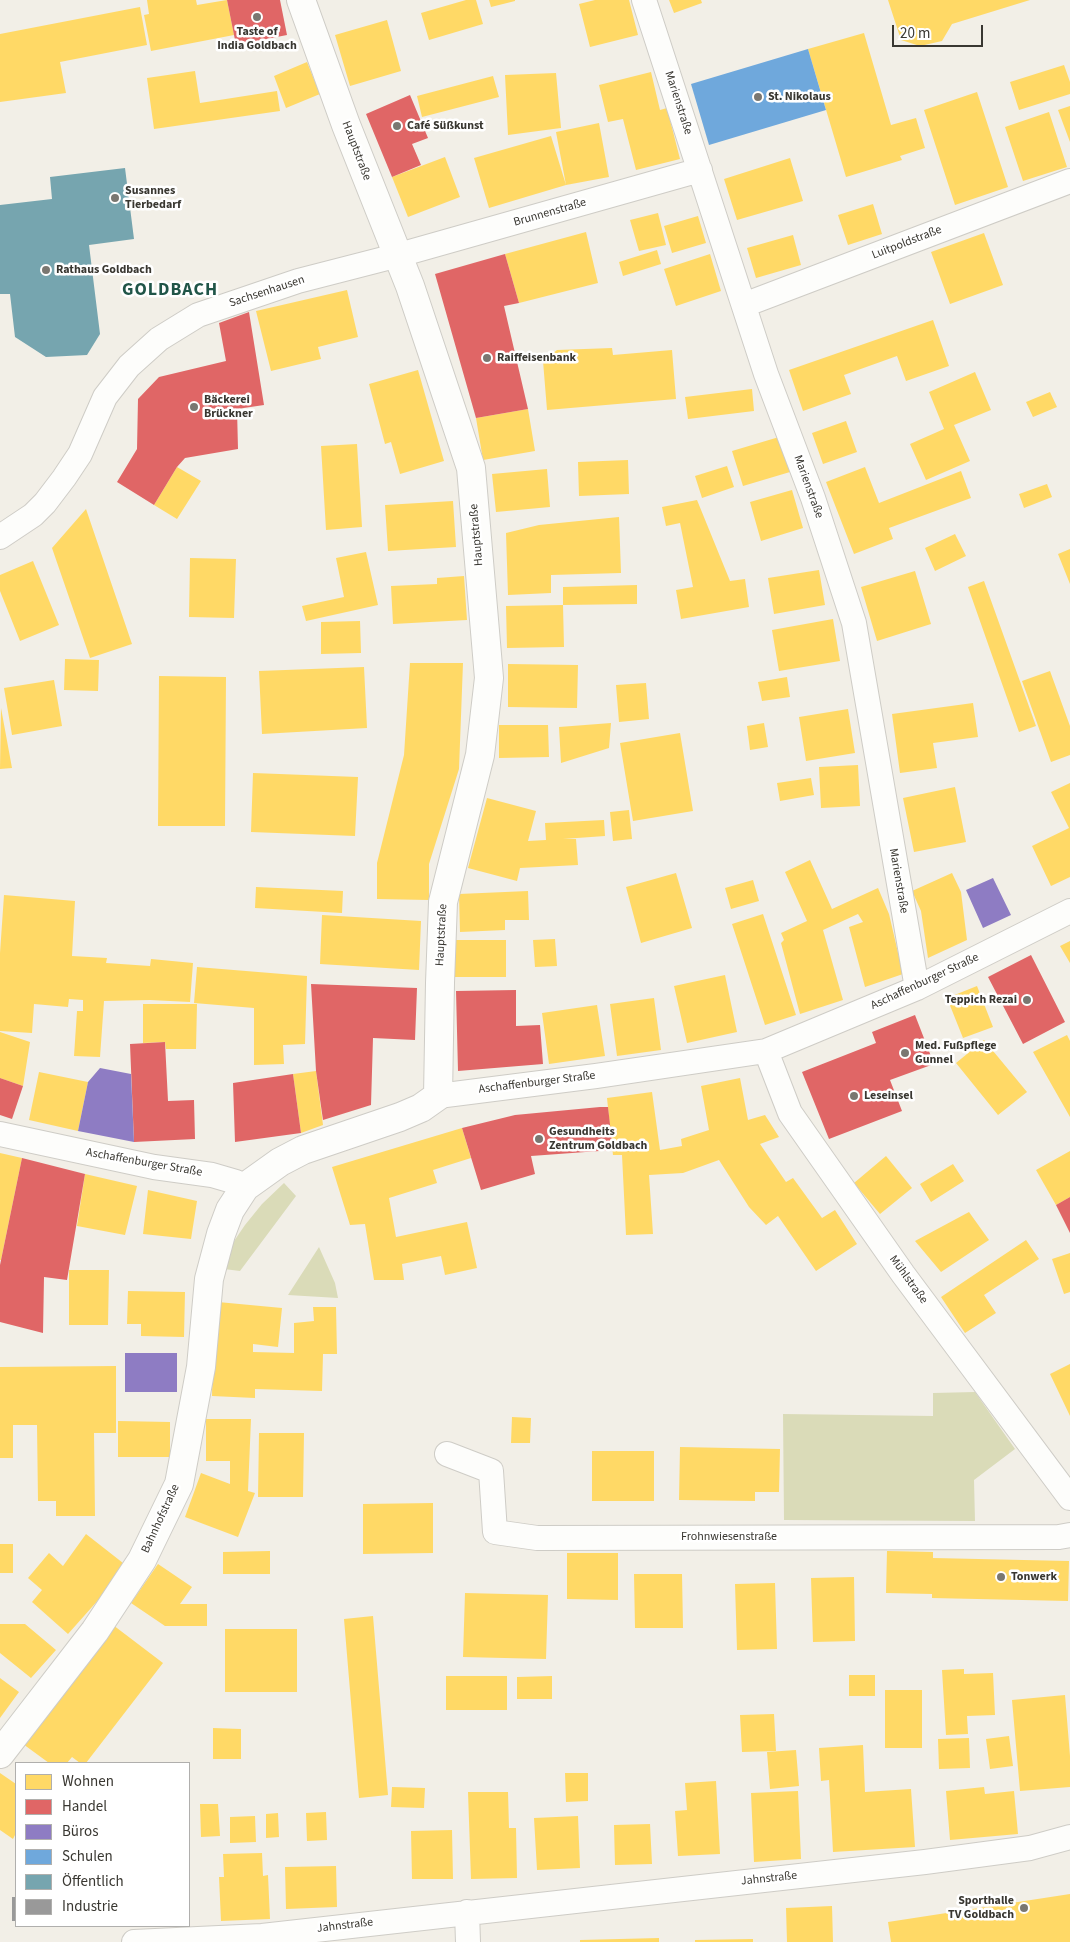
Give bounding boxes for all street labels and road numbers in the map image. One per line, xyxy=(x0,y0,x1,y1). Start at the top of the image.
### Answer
street label: Marienstraße xyxy=(661,69,695,137)
street label: Hauptstraße xyxy=(338,119,374,183)
street label: Brunnenstraße xyxy=(512,196,588,230)
street label: Luitpoldstraße xyxy=(870,223,944,263)
street label: Sachsenhausen xyxy=(227,273,307,311)
street label: Marienstraße xyxy=(790,454,826,520)
street label: Hauptstraße xyxy=(467,503,487,567)
street label: Marienstraße xyxy=(885,847,911,915)
street label: Hauptstraße xyxy=(433,903,451,967)
street label: Aschaffenburger Straße xyxy=(869,951,981,1013)
street label: Aschaffenburger Straße xyxy=(478,1069,596,1097)
street label: Aschaffenburger Straße xyxy=(85,1146,203,1180)
street label: Mühlstraße xyxy=(886,1253,930,1307)
street label: Bahnhofstraße xyxy=(139,1482,183,1556)
street label: Frohnwiesenstraße xyxy=(681,1530,777,1544)
street label: Jahnstraße xyxy=(740,1869,798,1889)
street label: Jahnstraße xyxy=(316,1915,374,1937)

